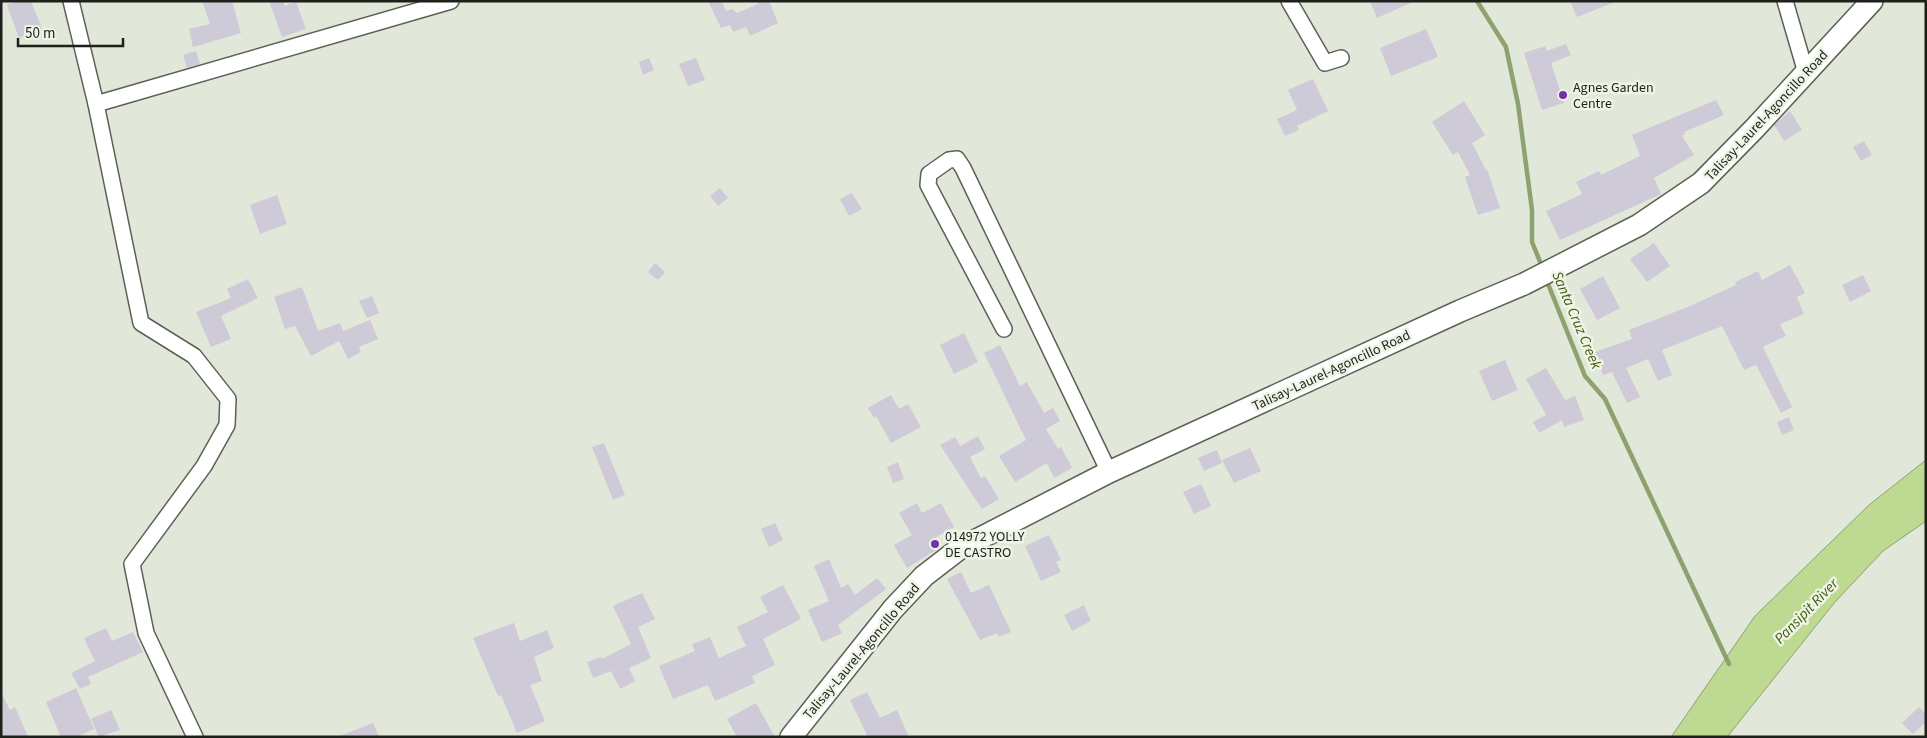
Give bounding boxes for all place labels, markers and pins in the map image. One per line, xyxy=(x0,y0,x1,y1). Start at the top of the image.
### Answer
place label: Agnes Garden Centre xyxy=(1573,78,1654,114)
marker: Agnes Garden Centre xyxy=(1557,89,1569,101)
place label: 014972 YOLLY DE CASTRO xyxy=(945,527,1025,563)
marker: 014972 YOLLY DE CASTRO xyxy=(929,538,941,550)

